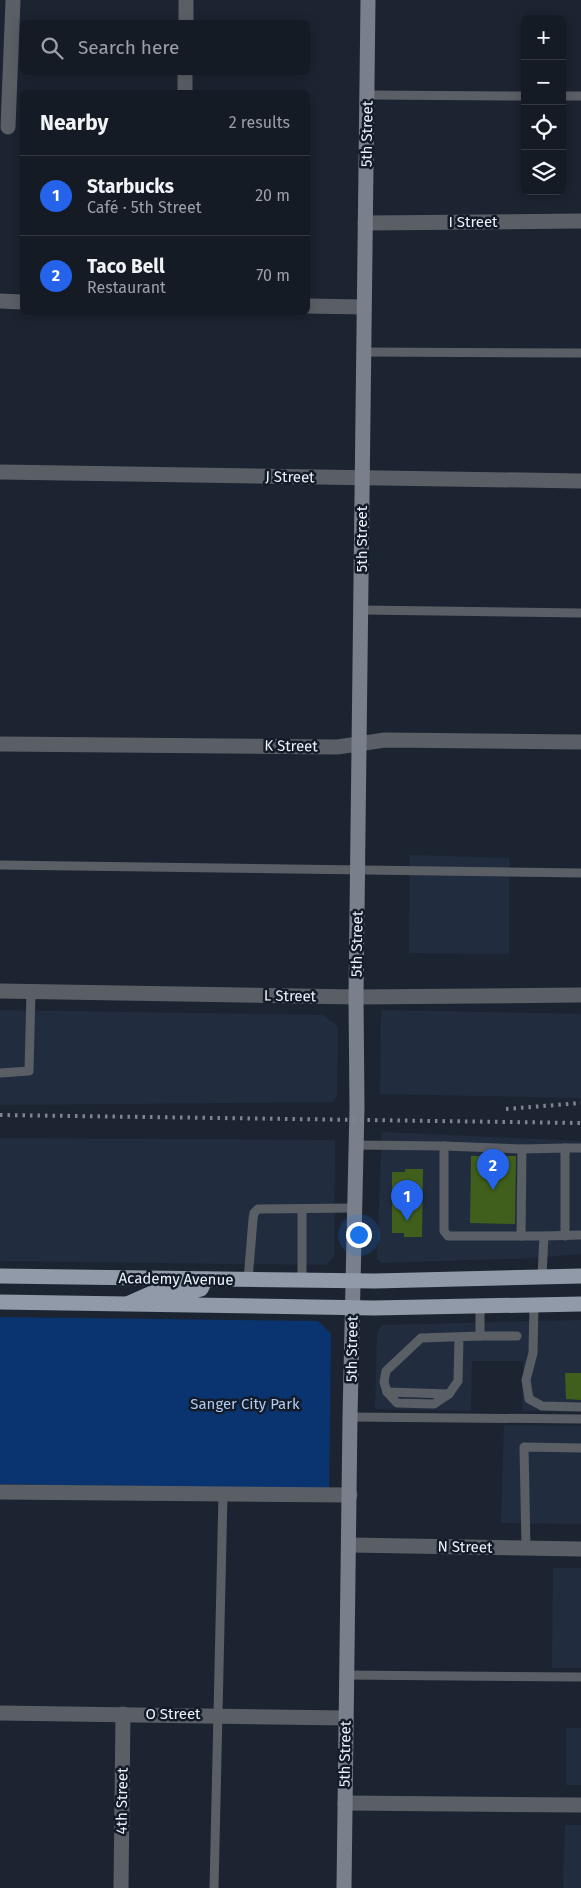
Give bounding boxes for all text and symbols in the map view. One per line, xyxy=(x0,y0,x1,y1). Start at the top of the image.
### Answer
map controls xyxy=(521,15,566,195)
button: + xyxy=(521,15,566,60)
search box xyxy=(20,20,310,75)
icon: search xyxy=(38,34,66,62)
text: Search here xyxy=(78,36,179,59)
button: − xyxy=(521,60,566,105)
street label: 5th Street xyxy=(357,100,377,167)
button: locate xyxy=(521,105,566,150)
text: Nearby xyxy=(40,110,108,136)
text: 2 results xyxy=(229,113,290,132)
button: layers xyxy=(521,150,566,195)
text: Starbucks xyxy=(87,175,174,198)
text: 1 xyxy=(52,186,60,205)
text: 20 m xyxy=(255,186,290,205)
text: Café · 5th Street xyxy=(87,198,201,217)
street label: I Street xyxy=(448,213,498,231)
text: Taco Bell xyxy=(87,255,165,278)
text: 2 xyxy=(52,266,60,285)
text: 70 m xyxy=(256,266,290,285)
text: Restaurant xyxy=(87,278,166,297)
street label: J Street xyxy=(265,468,315,486)
street label: 5th Street xyxy=(353,505,371,572)
street label: K Street xyxy=(264,737,318,755)
street label: 5th Street xyxy=(347,910,367,977)
street label: L Street xyxy=(264,987,317,1005)
pin: 2 xyxy=(477,1149,509,1190)
pin: 1 xyxy=(391,1180,423,1221)
your location xyxy=(346,1222,372,1248)
street label: Academy Avenue xyxy=(118,1269,234,1289)
street label: 5th Street xyxy=(342,1315,362,1382)
park label: Sanger City Park xyxy=(190,1395,300,1413)
street label: N Street xyxy=(437,1538,493,1556)
street label: O Street xyxy=(145,1705,201,1723)
street label: 5th Street xyxy=(335,1720,355,1787)
street label: 4th Street xyxy=(112,1767,132,1835)

